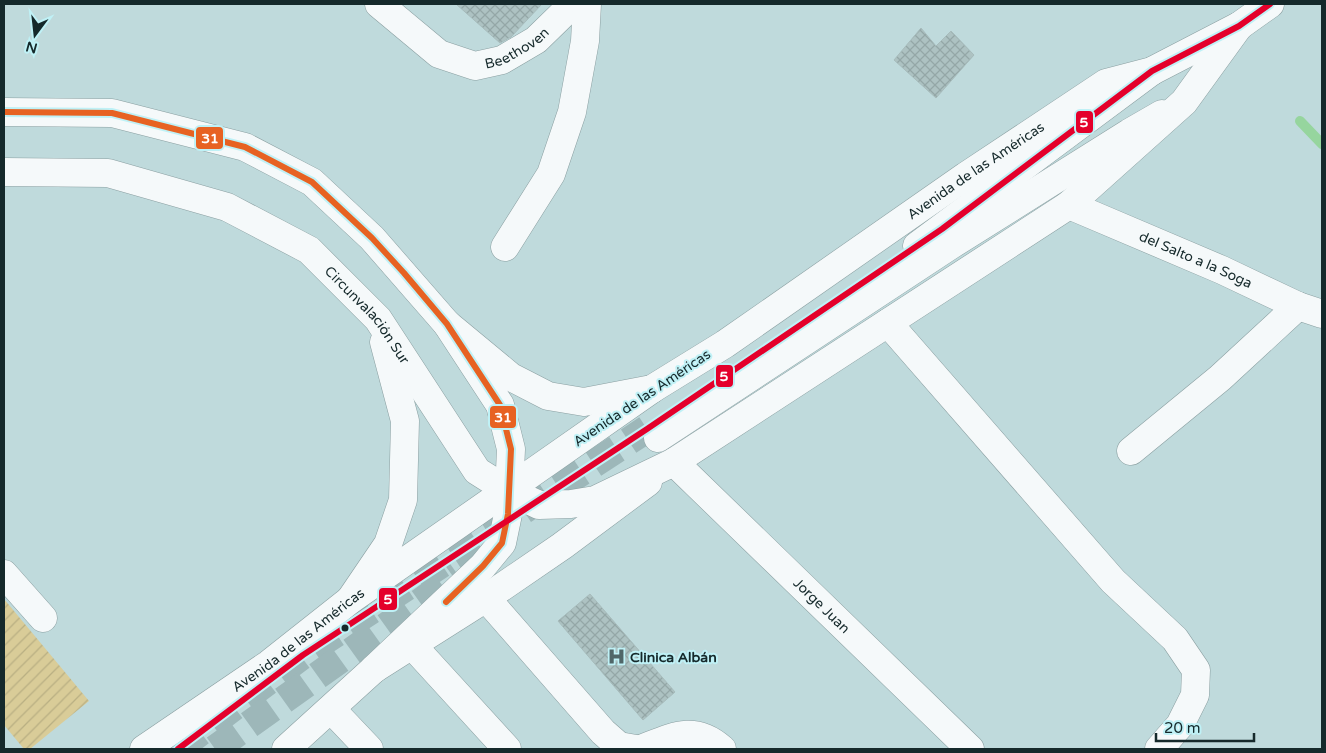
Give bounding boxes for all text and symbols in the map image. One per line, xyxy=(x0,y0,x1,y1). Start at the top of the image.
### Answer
north arrow xyxy=(10,10,60,60)
street label: Beethoven xyxy=(483,24,552,72)
text: N xyxy=(24,37,39,57)
line badge: 5 xyxy=(1075,110,1094,134)
text: 5 xyxy=(1080,114,1089,131)
street label: Avenida de las Américas xyxy=(904,118,1048,223)
line badge: 31 xyxy=(195,126,224,150)
text: 31 xyxy=(201,130,219,147)
street label: del Salto a la Soga xyxy=(1137,227,1255,292)
street label: Circunvalación Sur xyxy=(321,262,414,368)
street label: Avenida de las Américas xyxy=(570,346,714,450)
line badge: 5 xyxy=(715,364,734,388)
text: 5 xyxy=(720,368,729,385)
line badge: 31 xyxy=(489,405,517,429)
text: 31 xyxy=(494,409,512,426)
street label: Jorge Juan xyxy=(790,574,854,637)
street label: Avenida de las Américas xyxy=(229,584,368,695)
line badge: 5 xyxy=(378,587,398,611)
text: 5 xyxy=(384,591,393,608)
unlabelled marker xyxy=(340,623,350,633)
hospital icon: Clinica Albán xyxy=(606,647,626,667)
place label: Clinica Albán xyxy=(630,649,717,666)
scale bar xyxy=(1156,710,1254,742)
text: 20 m xyxy=(1164,719,1201,737)

